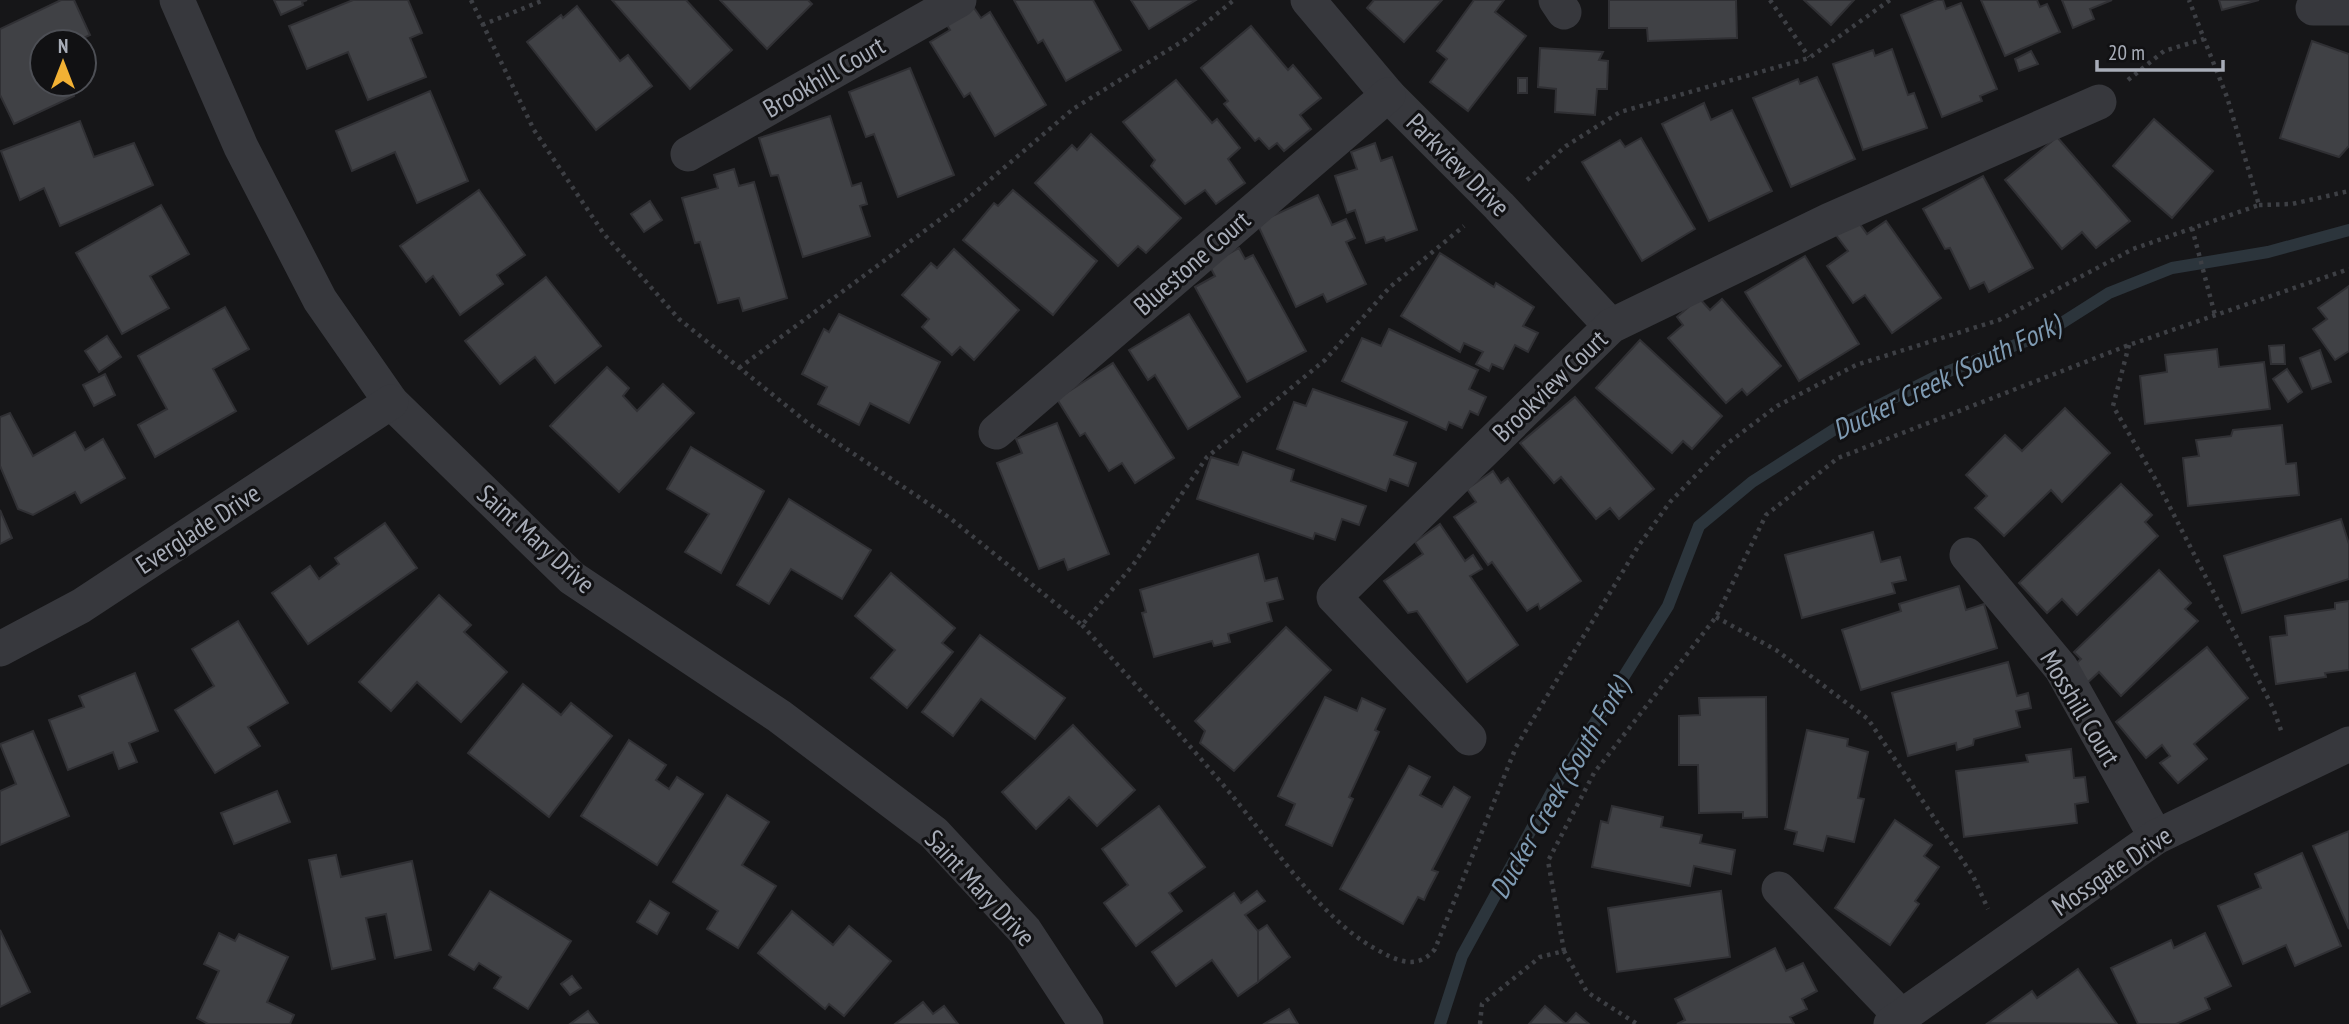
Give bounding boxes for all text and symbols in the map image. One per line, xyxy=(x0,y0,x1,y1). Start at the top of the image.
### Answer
north arrow xyxy=(28,28,98,98)
street label: Brookhill Court xyxy=(757,28,891,125)
scale bar xyxy=(2097,28,2223,72)
text: N xyxy=(58,34,68,58)
text: 20 m xyxy=(2108,39,2145,66)
street label: Parkview Drive xyxy=(1400,106,1517,223)
street label: Bluestone Court xyxy=(1127,203,1257,322)
water label: Ducker Creek (South Fork) xyxy=(1826,304,2068,448)
street label: Brookview Court xyxy=(1485,323,1614,449)
street label: Everglade Drive xyxy=(129,476,266,581)
street label: Saint Mary Drive xyxy=(471,477,602,600)
street label: Mosshill Court xyxy=(2033,644,2128,771)
water label: Ducker Creek (South Fork) xyxy=(1480,668,1638,905)
street label: Mossgate Drive xyxy=(2046,818,2178,923)
street label: Saint Mary Drive xyxy=(918,823,1043,953)

